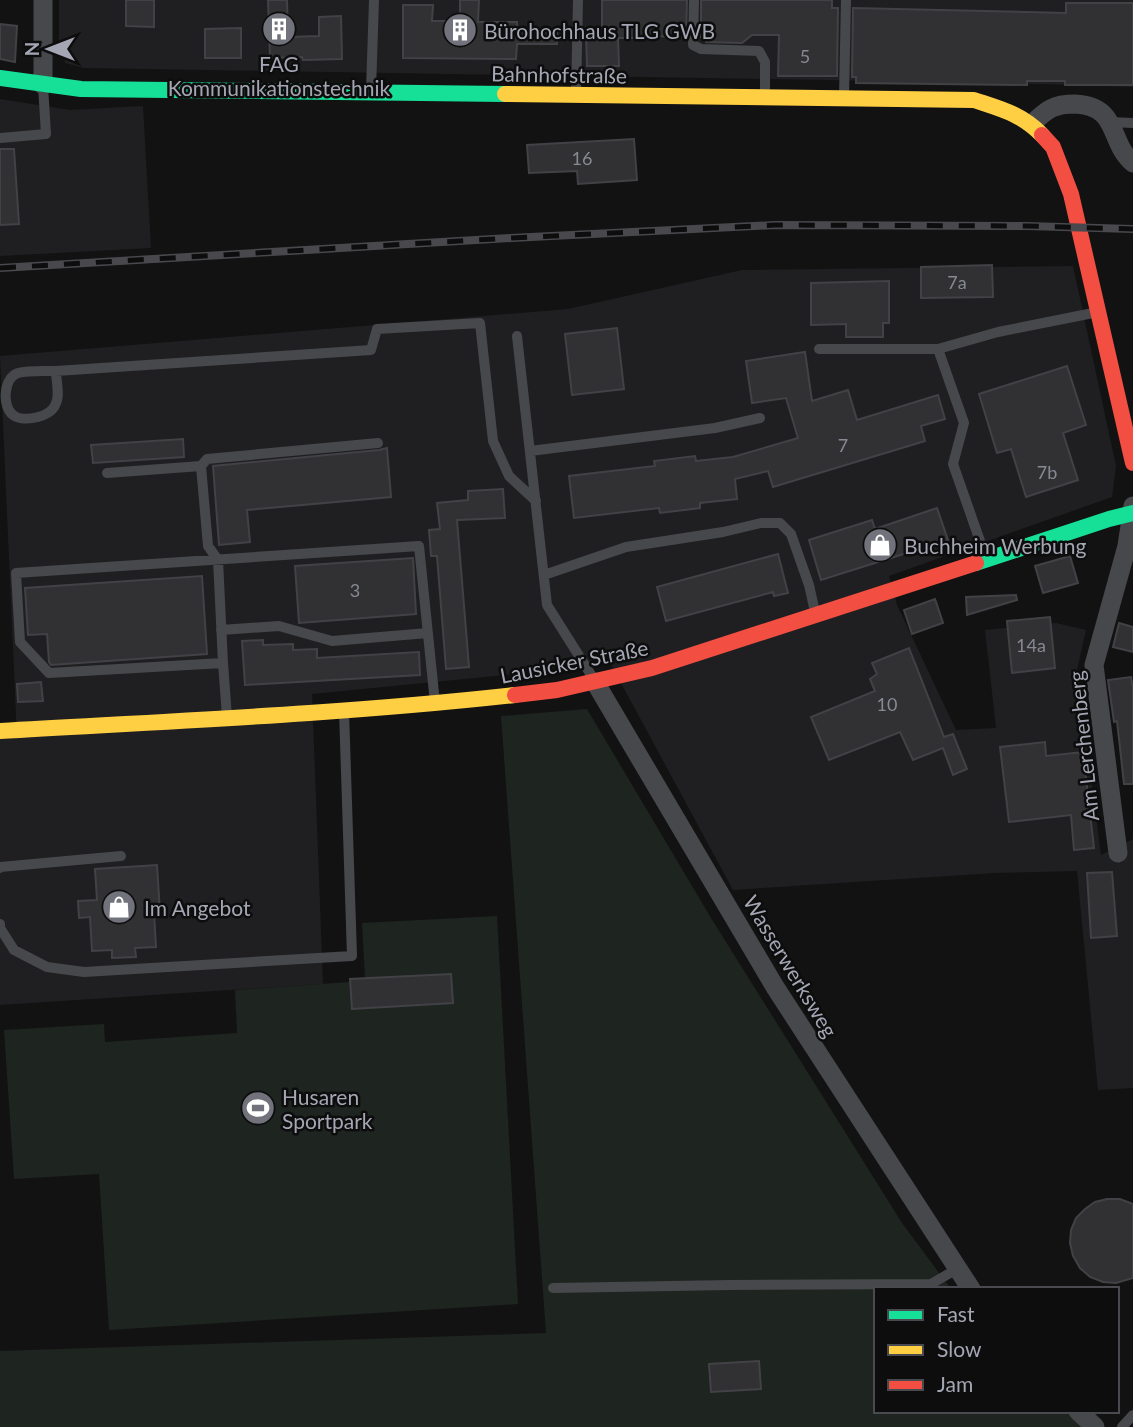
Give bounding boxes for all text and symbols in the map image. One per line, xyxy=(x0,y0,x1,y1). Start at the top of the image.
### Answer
building icon: FAG Kommunikationstechnik xyxy=(260,10,298,48)
building icon: Bürohochhaus TLG GWB xyxy=(441,11,479,49)
north arrow xyxy=(14,14,84,84)
place label: Bürohochhaus TLG GWB xyxy=(484,18,715,43)
text: N xyxy=(20,42,43,56)
house number: 5 xyxy=(800,45,810,67)
place label: FAG Kommunikationstechnik xyxy=(168,51,391,100)
street label: Bahnhofstraße xyxy=(491,60,627,88)
house number: 16 xyxy=(572,147,592,169)
house number: 7a xyxy=(947,271,967,293)
house number: 7 xyxy=(838,434,848,456)
house number: 7b xyxy=(1037,461,1057,483)
shop icon: Buchheim Werbung xyxy=(861,526,899,564)
place label: Buchheim Werbung xyxy=(904,533,1086,558)
house number: 3 xyxy=(350,579,360,601)
street label: Lausicker Straße xyxy=(498,634,650,688)
house number: 14a xyxy=(1016,634,1046,656)
street label: Am Lerchenberg xyxy=(1063,670,1103,822)
house number: 10 xyxy=(877,693,897,715)
shop icon: Im Angebot xyxy=(100,888,138,926)
street label: Wasserwerksweg xyxy=(739,891,843,1042)
place label: Im Angebot xyxy=(144,895,251,920)
place label: Husaren Sportpark xyxy=(282,1084,373,1133)
sports icon: Husaren Sportpark xyxy=(239,1089,277,1127)
legend xyxy=(874,1287,1119,1413)
text: Fast xyxy=(937,1301,975,1326)
text: Slow xyxy=(937,1336,982,1361)
text: Jam xyxy=(937,1371,973,1396)

